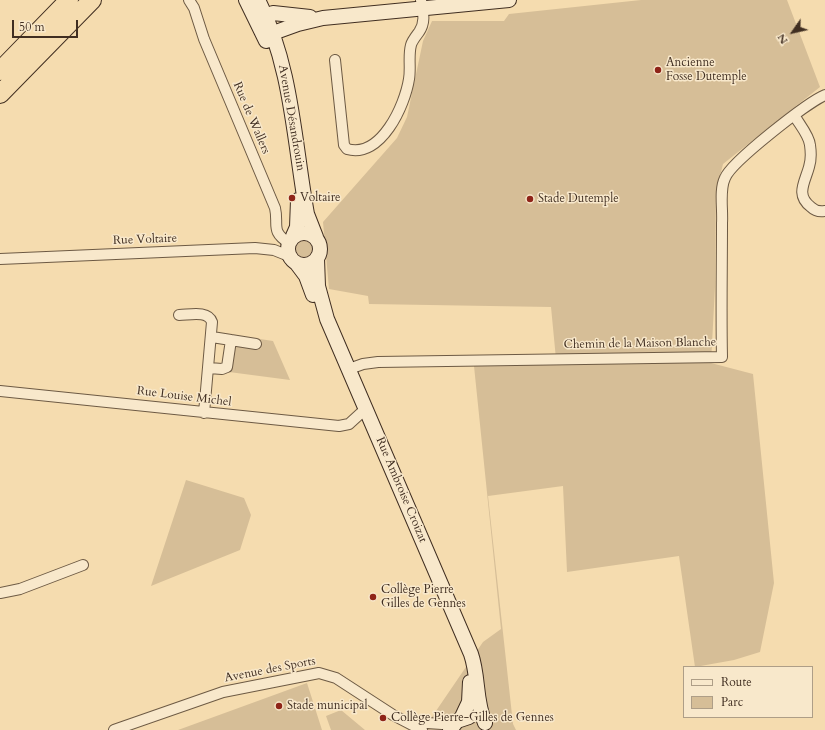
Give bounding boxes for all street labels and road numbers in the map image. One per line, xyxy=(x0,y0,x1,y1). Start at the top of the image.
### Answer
street label: Avenue Désandrouin xyxy=(275,64,307,172)
street label: Rue de Wallers xyxy=(229,80,273,156)
street label: Rue Voltaire xyxy=(113,232,177,248)
street label: Chemin de la Maison Blanche xyxy=(564,335,716,353)
street label: Rue Louise Michel xyxy=(136,384,232,410)
street label: Rue Ambroise Croizat xyxy=(372,435,430,545)
street label: Avenue des Sports xyxy=(223,654,317,686)

